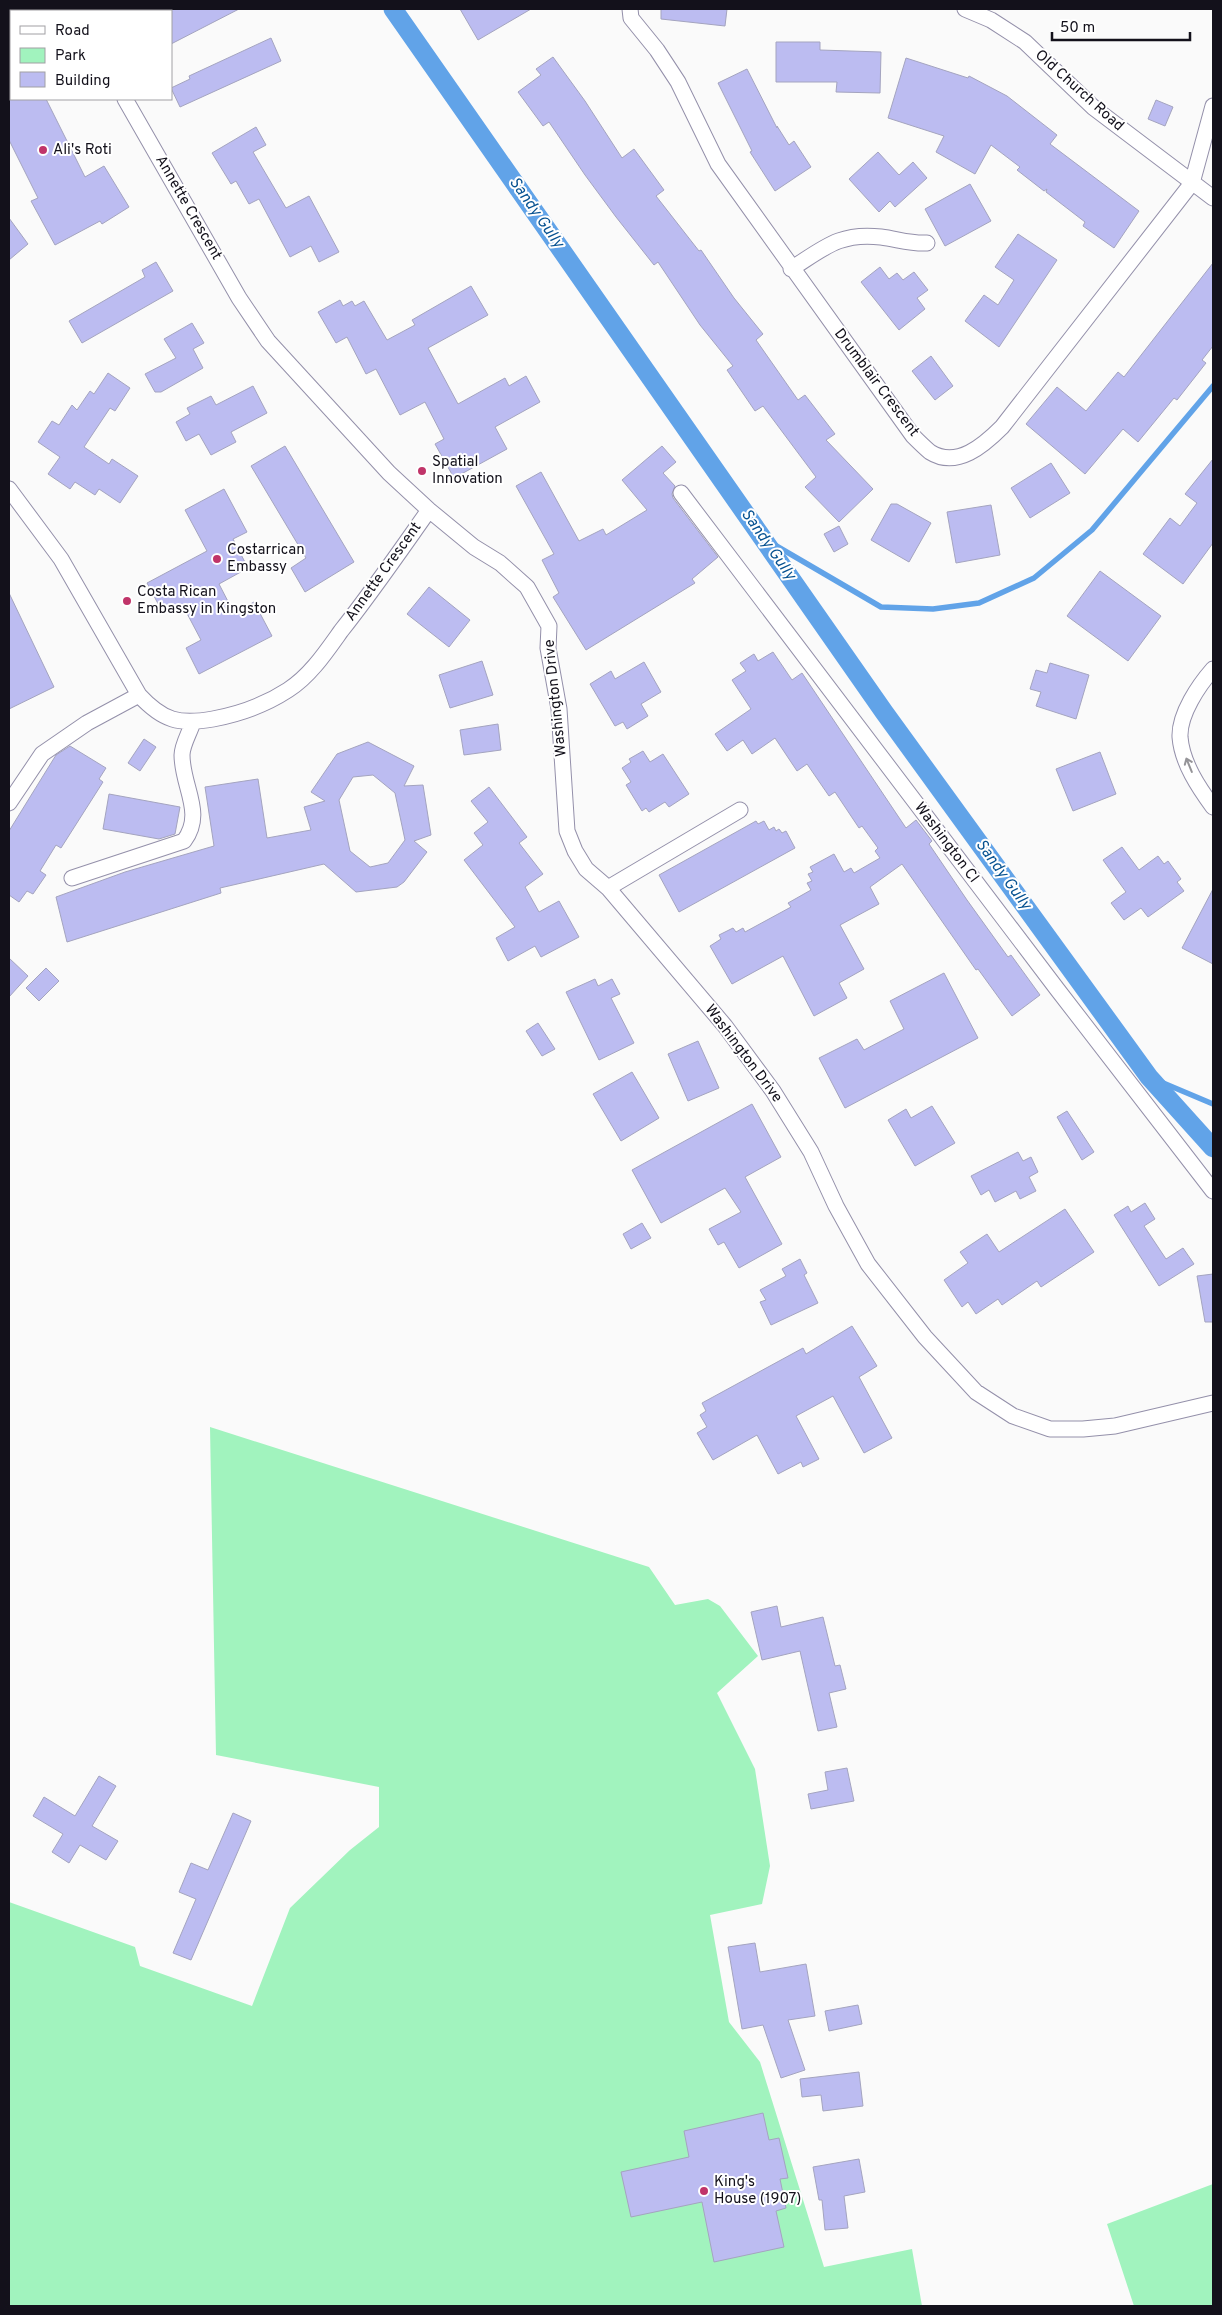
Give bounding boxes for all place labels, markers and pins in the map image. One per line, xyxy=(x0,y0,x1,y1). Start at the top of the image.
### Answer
place label: Ali's Roti xyxy=(53,141,112,160)
marker: Ali's Roti xyxy=(37,144,49,156)
place label: Spatial Innovation xyxy=(432,453,503,489)
marker: Spatial Innovation xyxy=(416,465,428,477)
place label: Costarrican Embassy xyxy=(227,541,305,577)
marker: Costarrican Embassy xyxy=(211,553,223,565)
place label: Costa Rican Embassy in Kingston xyxy=(137,583,276,619)
marker: Costa Rican Embassy in Kingston xyxy=(121,595,133,607)
place label: King's House (1907) xyxy=(714,2173,801,2209)
marker: King's House (1907) xyxy=(698,2185,710,2197)

